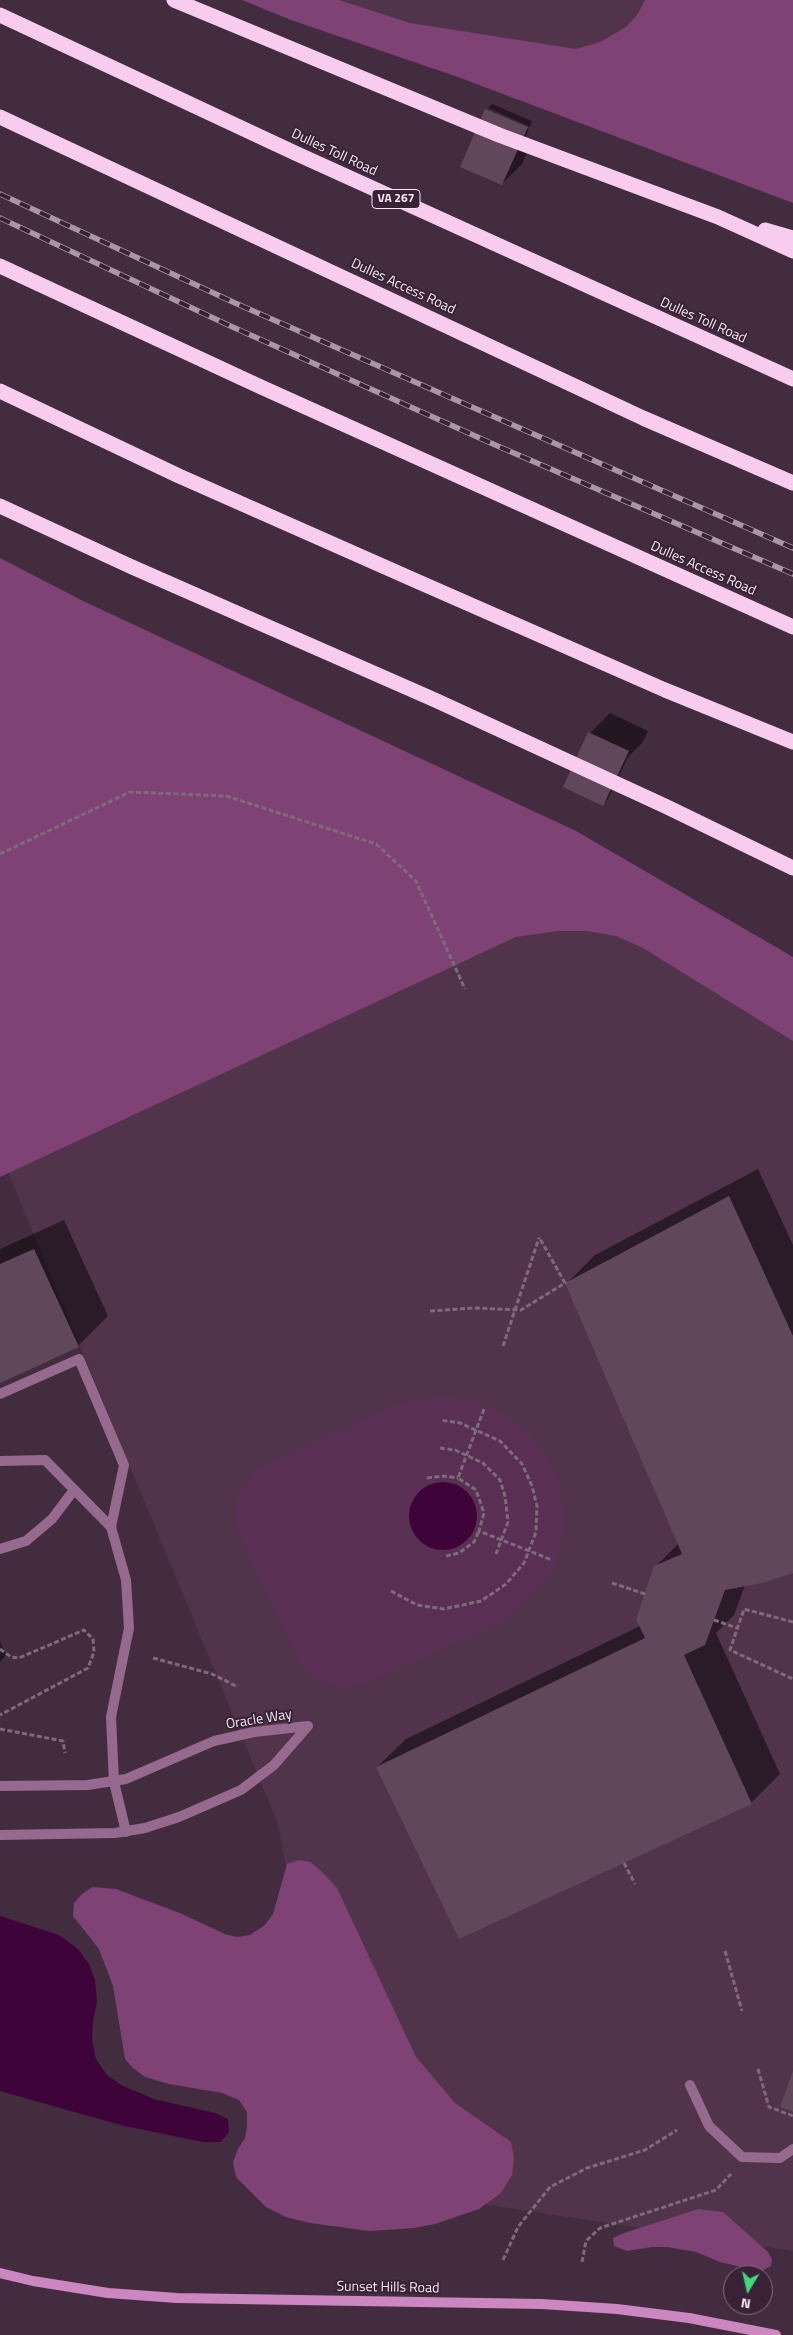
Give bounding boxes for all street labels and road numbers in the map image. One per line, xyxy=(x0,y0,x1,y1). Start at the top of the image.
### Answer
street label: Dulles Toll Road xyxy=(288,126,380,180)
road number: VA 267 xyxy=(372,190,420,208)
street label: Dulles Access Road xyxy=(348,255,458,319)
street label: Dulles Toll Road xyxy=(657,294,749,348)
street label: Dulles Access Road xyxy=(648,538,758,600)
street label: Oracle Way xyxy=(225,1707,293,1733)
street label: Sunset Hills Road xyxy=(336,2279,440,2297)

